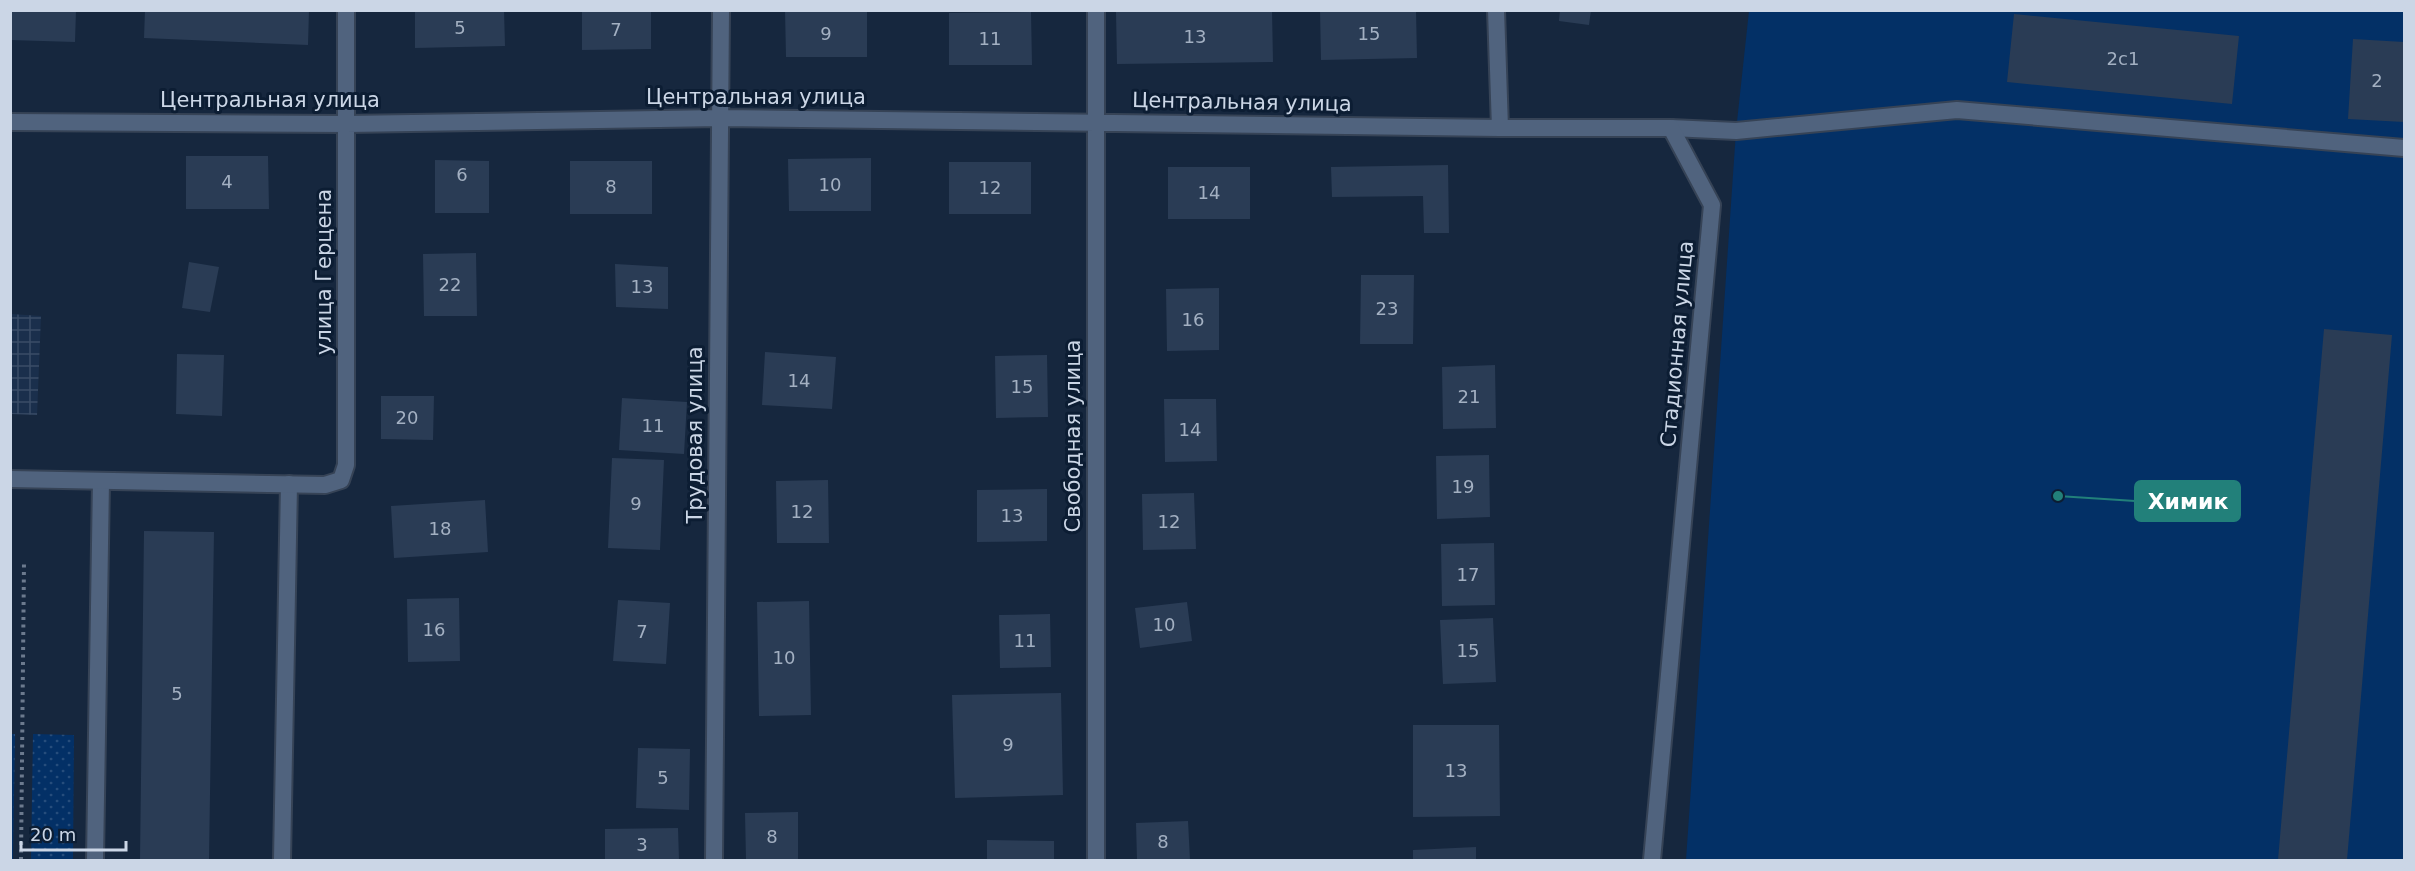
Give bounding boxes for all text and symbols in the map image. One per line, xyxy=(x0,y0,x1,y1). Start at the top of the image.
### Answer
house number: 5 xyxy=(454,17,466,38)
house number: 7 xyxy=(610,19,622,40)
house number: 9 xyxy=(820,23,832,44)
house number: 15 xyxy=(1358,23,1380,44)
house number: 13 xyxy=(1184,26,1206,47)
house number: 11 xyxy=(979,28,1001,49)
house number: 2с1 xyxy=(2107,48,2139,69)
house number: 2 xyxy=(2371,70,2383,91)
street label: Центральная улица xyxy=(646,85,866,109)
street label: Центральная улица xyxy=(160,88,380,112)
street label: Центральная улица xyxy=(1132,88,1352,116)
house number: 6 xyxy=(456,164,468,185)
house number: 4 xyxy=(221,171,233,192)
house number: 10 xyxy=(819,174,841,195)
house number: 8 xyxy=(605,176,617,197)
house number: 12 xyxy=(979,177,1001,198)
house number: 14 xyxy=(1198,182,1220,203)
street label: улица Герцена xyxy=(312,189,336,355)
street label: Стадионная улица xyxy=(1656,240,1698,448)
house number: 22 xyxy=(439,274,461,295)
house number: 13 xyxy=(631,276,653,297)
house number: 23 xyxy=(1376,298,1398,319)
house number: 16 xyxy=(1182,309,1204,330)
street label: Свободная улица xyxy=(1061,340,1085,532)
street label: Трудовая улица xyxy=(683,346,707,525)
house number: 14 xyxy=(788,370,810,391)
house number: 15 xyxy=(1011,376,1033,397)
house number: 21 xyxy=(1458,386,1480,407)
house number: 20 xyxy=(396,407,418,428)
house number: 11 xyxy=(642,415,664,436)
house number: 14 xyxy=(1179,419,1201,440)
house number: 19 xyxy=(1452,476,1474,497)
callout: Химик xyxy=(2135,481,2240,521)
text: Химик xyxy=(2148,489,2228,514)
house number: 9 xyxy=(630,493,642,514)
house number: 12 xyxy=(791,501,813,522)
house number: 13 xyxy=(1001,505,1023,526)
house number: 12 xyxy=(1158,511,1180,532)
house number: 18 xyxy=(429,518,451,539)
house number: 17 xyxy=(1457,564,1479,585)
house number: 10 xyxy=(1153,614,1175,635)
house number: 16 xyxy=(423,619,445,640)
house number: 7 xyxy=(636,621,648,642)
house number: 11 xyxy=(1014,630,1036,651)
house number: 15 xyxy=(1457,640,1479,661)
house number: 10 xyxy=(773,647,795,668)
house number: 5 xyxy=(171,683,183,704)
house number: 9 xyxy=(1002,734,1014,755)
house number: 13 xyxy=(1445,760,1467,781)
house number: 5 xyxy=(657,767,669,788)
scale bar xyxy=(21,814,126,852)
text: 20 m xyxy=(30,824,76,845)
house number: 8 xyxy=(766,826,778,847)
house number: 8 xyxy=(1157,831,1169,852)
house number: 3 xyxy=(636,834,648,855)

